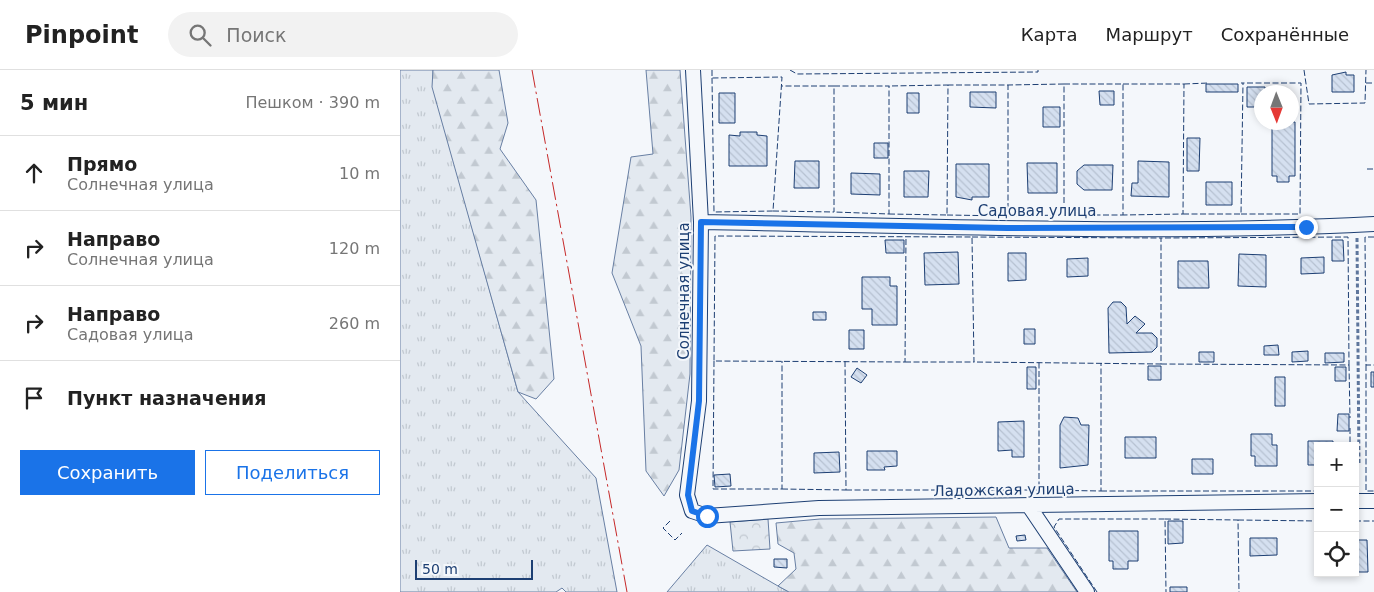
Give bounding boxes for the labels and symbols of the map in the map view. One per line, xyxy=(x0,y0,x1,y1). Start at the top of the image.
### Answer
north arrow xyxy=(1254,85,1299,130)
street label: Садовая улица xyxy=(978,202,1096,220)
route end xyxy=(1295,216,1318,239)
street label: Солнечная улица xyxy=(675,222,693,360)
street label: Ладожская улица xyxy=(933,480,1075,500)
route start xyxy=(696,505,719,528)
scale bar xyxy=(415,557,532,580)

